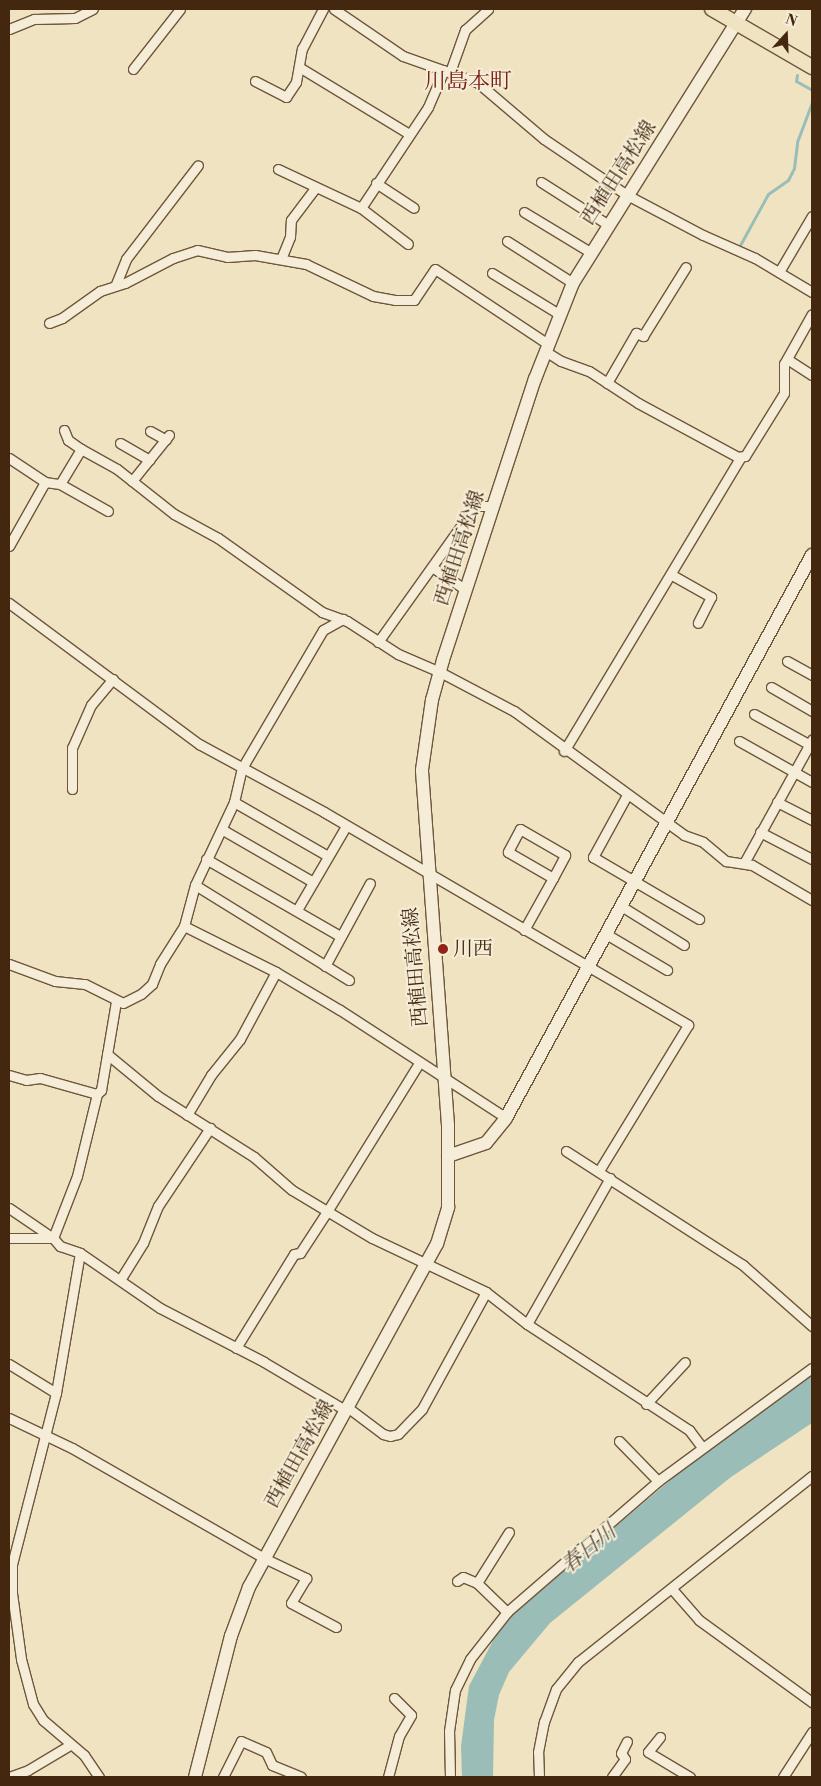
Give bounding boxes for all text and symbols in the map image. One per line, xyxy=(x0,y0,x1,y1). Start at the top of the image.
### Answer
north arrow xyxy=(761,10,811,60)
text: N xyxy=(783,11,799,31)
district label: 川島本町 xyxy=(424,69,512,95)
street label: 西植田高松線 xyxy=(576,116,662,230)
street label: 西植田高松線 xyxy=(430,487,490,609)
street label: 西植田高松線 xyxy=(399,906,433,1028)
place label: 川西 xyxy=(453,937,493,961)
marker: 川西 xyxy=(437,943,449,955)
street label: 西植田高松線 xyxy=(260,1396,340,1512)
water label: 春日川 xyxy=(557,1519,621,1579)

